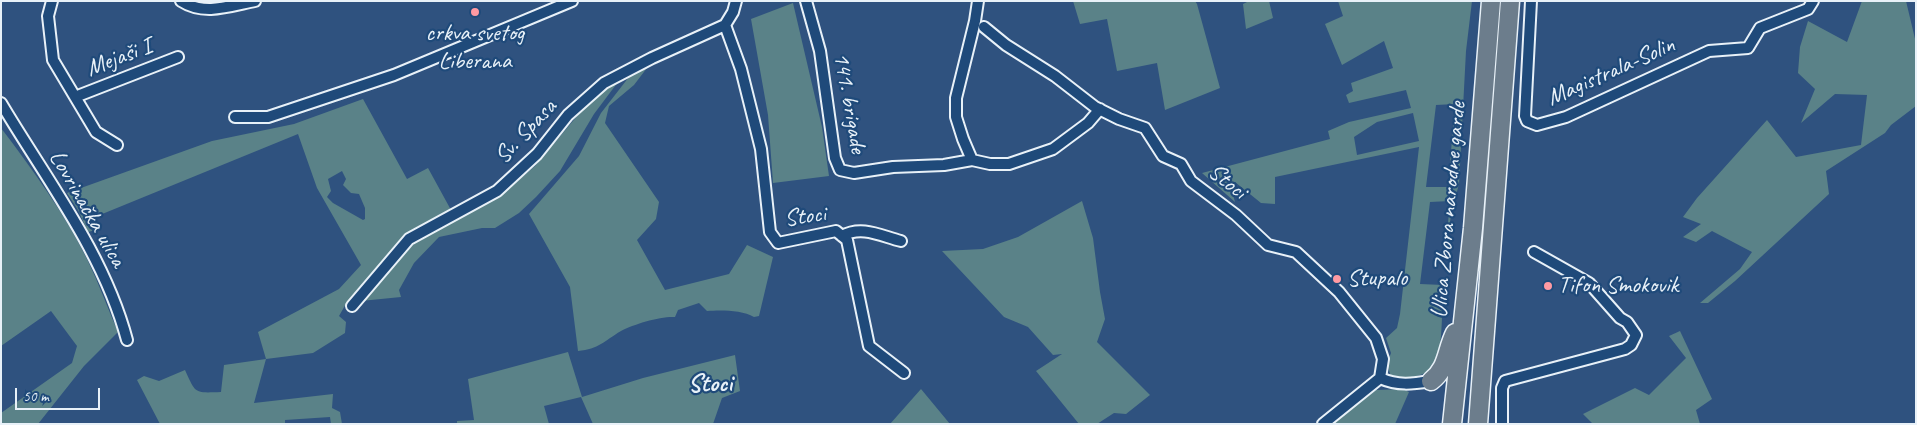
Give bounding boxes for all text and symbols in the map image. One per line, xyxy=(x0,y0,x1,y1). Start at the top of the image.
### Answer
marker: crkva svetog Liberana xyxy=(469,6,481,18)
place label: crkva svetog Liberana xyxy=(426,20,524,76)
street label: Magistrala-Solin xyxy=(1543,31,1679,113)
street label: Mejaši I xyxy=(82,32,156,84)
street label: 141. brigade xyxy=(826,50,872,156)
street label: Sv. Spasa xyxy=(489,94,563,170)
street label: Ulica Zbora narodne garde xyxy=(1425,101,1473,319)
street label: Lovrinačka ulica xyxy=(42,145,132,273)
street label: Stoci xyxy=(1202,158,1252,206)
street label: Stoci xyxy=(783,200,827,234)
place label: Stupalo xyxy=(1347,265,1407,293)
place label: Tifon Smokovik xyxy=(1558,272,1678,300)
marker: Stupalo xyxy=(1331,273,1343,285)
marker: Tifon Smokovik xyxy=(1542,280,1554,292)
district label: Stoci xyxy=(688,369,732,399)
scale bar xyxy=(18,378,102,410)
text: 50 m xyxy=(23,387,49,406)

